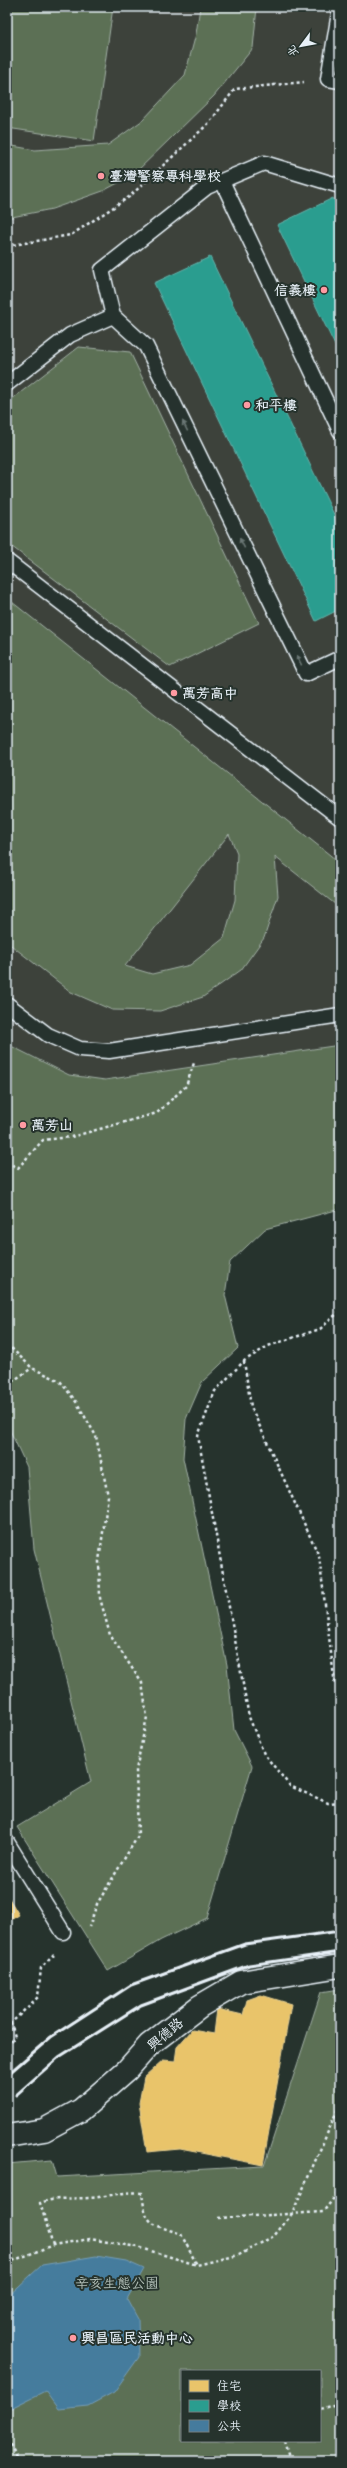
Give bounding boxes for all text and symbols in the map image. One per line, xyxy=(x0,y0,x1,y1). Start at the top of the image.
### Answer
north arrow xyxy=(281,26,321,66)
text: 北 xyxy=(285,41,304,59)
place label: 臺灣警察專科學校 xyxy=(109,168,221,188)
marker: 臺灣警察專科學校 xyxy=(96,171,106,181)
place label: 信義樓 xyxy=(274,282,316,302)
marker: 信義樓 xyxy=(319,285,329,295)
place label: 和平樓 xyxy=(255,397,297,417)
marker: 和平樓 xyxy=(242,400,252,410)
one-way arrow xyxy=(182,420,188,432)
one-way arrow xyxy=(239,537,245,549)
one-way arrow xyxy=(296,654,302,665)
place label: 萬芳高中 xyxy=(182,685,238,705)
marker: 萬芳高中 xyxy=(169,688,179,698)
place label: 萬芳山 xyxy=(31,1117,73,1137)
marker: 萬芳山 xyxy=(18,1120,28,1130)
street label: 興德路 xyxy=(144,2014,189,2057)
park label: 辛亥生態公園 xyxy=(75,2275,159,2295)
place label: 興昌區民活動中心 xyxy=(81,2330,193,2350)
marker: 興昌區民活動中心 xyxy=(68,2333,78,2343)
legend xyxy=(181,2370,321,2442)
text: 住宅 xyxy=(217,2379,241,2396)
text: 學校 xyxy=(217,2399,241,2416)
text: 公共 xyxy=(217,2419,241,2436)

